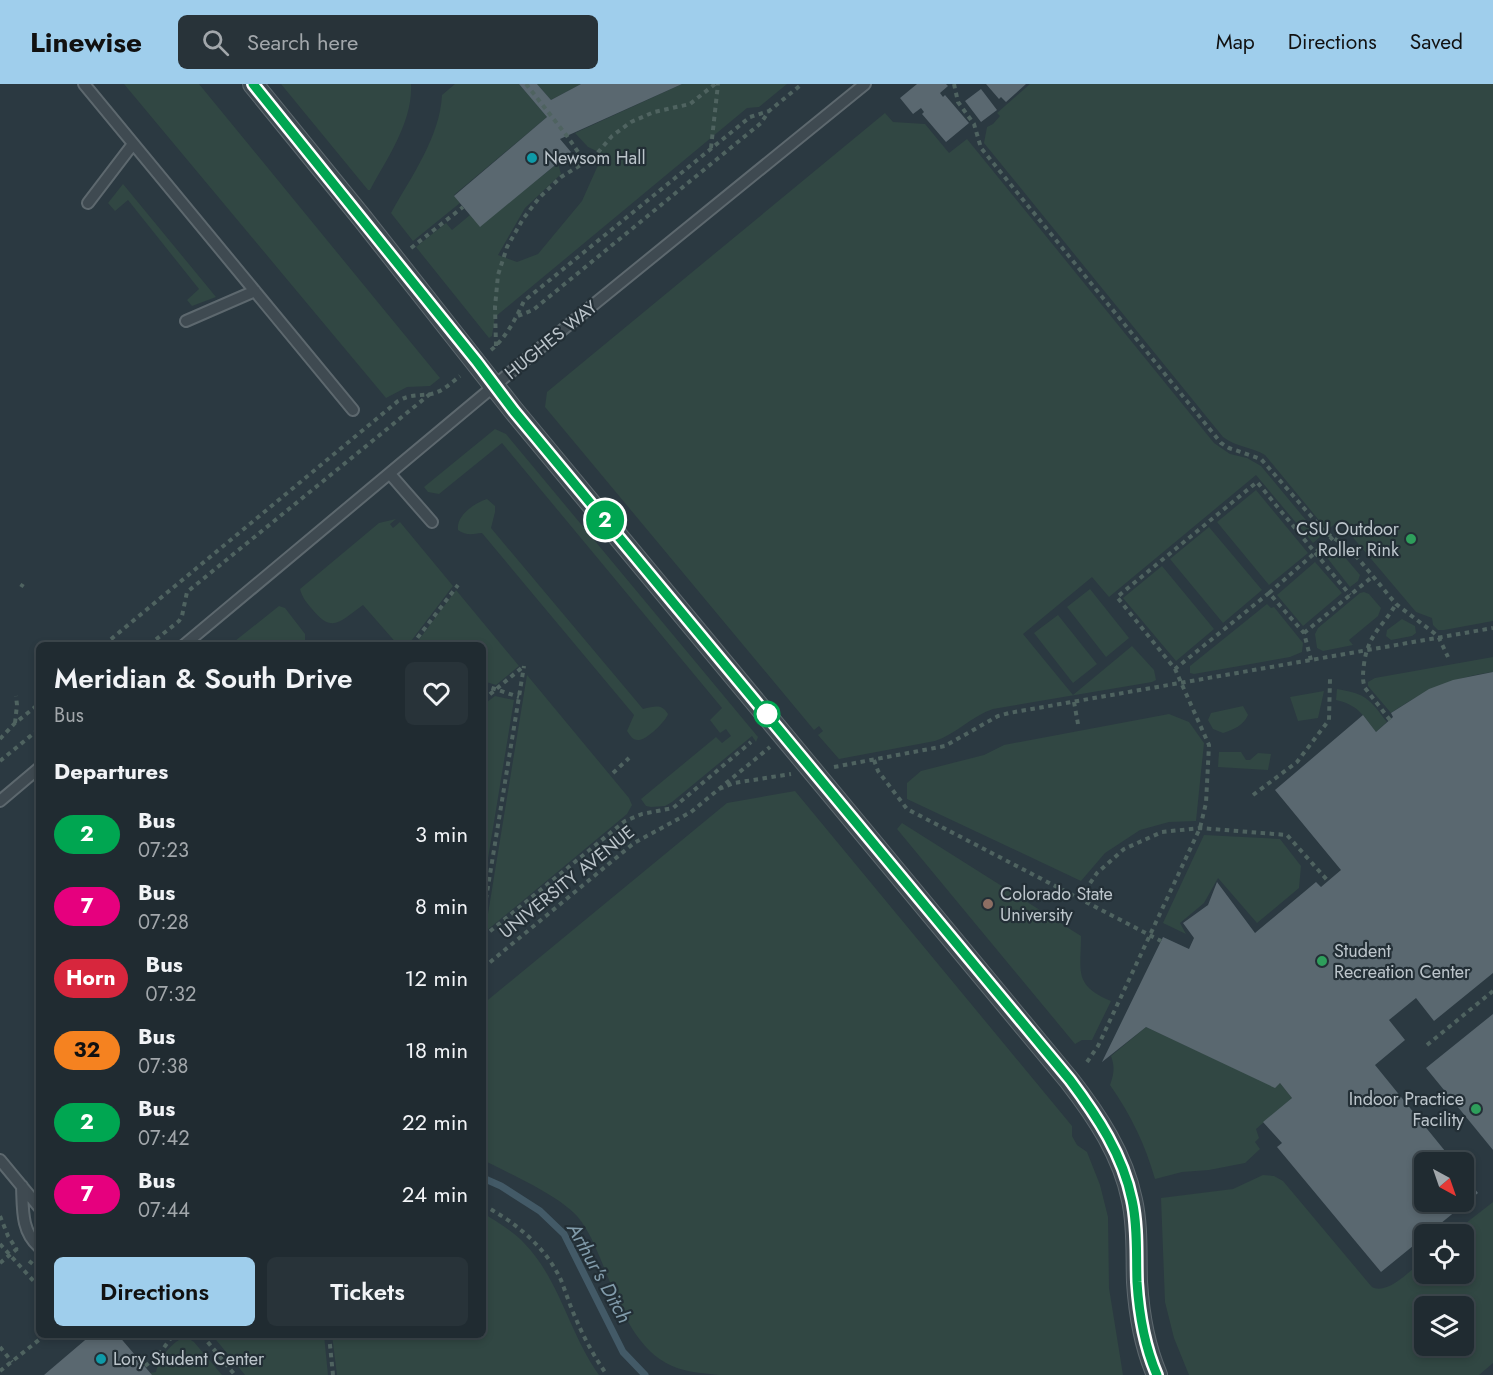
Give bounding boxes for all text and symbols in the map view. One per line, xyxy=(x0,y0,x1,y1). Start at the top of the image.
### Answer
search box xyxy=(178,15,598,69)
text: Linewise xyxy=(30,22,142,63)
icon: search xyxy=(199,26,232,59)
text: Search here xyxy=(247,26,358,58)
text: Map xyxy=(1216,27,1255,57)
text: Directions xyxy=(1288,27,1377,57)
text: Saved xyxy=(1410,27,1463,57)
place label: Newsom Hall xyxy=(544,145,646,171)
marker: Newsom Hall xyxy=(525,151,539,165)
street label: HUGHES WAY xyxy=(499,294,604,386)
line badge: 2 xyxy=(586,500,624,540)
text: 2 xyxy=(598,505,612,535)
place label: CSU Outdoor Roller Rink xyxy=(1296,516,1400,563)
marker: CSU Outdoor Roller Rink xyxy=(1404,532,1418,546)
text: Meridian & South Drive xyxy=(54,658,353,699)
button: heart xyxy=(405,662,468,725)
text: Bus xyxy=(54,701,84,730)
unlabelled marker xyxy=(754,701,780,727)
text: Departures xyxy=(54,755,168,787)
text: Bus xyxy=(138,804,175,836)
text: 3 min xyxy=(415,818,468,850)
text: 2 xyxy=(80,819,94,849)
street label: UNIVERSITY AVENUE xyxy=(494,819,640,945)
text: 07:23 xyxy=(138,836,189,865)
text: Bus xyxy=(138,876,175,908)
place label: Colorado State University xyxy=(1000,881,1113,928)
text: 8 min xyxy=(415,890,468,922)
text: 7 xyxy=(81,891,93,921)
marker: Colorado State University xyxy=(981,897,995,911)
text: 07:28 xyxy=(138,908,189,937)
place label: Student Recreation Center xyxy=(1334,938,1471,985)
text: Bus xyxy=(146,948,183,980)
marker: Student Recreation Center xyxy=(1315,954,1329,968)
text: 12 min xyxy=(405,962,468,994)
text: Horn xyxy=(66,963,116,993)
text: 07:32 xyxy=(146,980,196,1009)
text: Bus xyxy=(138,1020,175,1052)
text: 18 min xyxy=(405,1034,468,1066)
text: 32 xyxy=(74,1035,100,1065)
text: 07:38 xyxy=(138,1052,188,1081)
place label: Indoor Practice Facility xyxy=(1349,1086,1464,1133)
text: Bus xyxy=(138,1092,175,1124)
marker: Indoor Practice Facility xyxy=(1469,1102,1483,1116)
text: 22 min xyxy=(402,1106,468,1138)
text: 2 xyxy=(80,1107,94,1137)
text: 07:42 xyxy=(138,1124,190,1153)
north arrow xyxy=(1414,1152,1474,1212)
map controls xyxy=(1414,1152,1474,1356)
text: Bus xyxy=(138,1164,175,1196)
text: 24 min xyxy=(402,1178,468,1210)
text: 7 xyxy=(81,1179,93,1209)
text: 07:44 xyxy=(138,1196,190,1225)
water label: Arthur's Ditch xyxy=(559,1217,639,1329)
button: locate xyxy=(1414,1224,1474,1284)
button: Directions xyxy=(54,1257,255,1326)
button: Tickets xyxy=(267,1257,468,1326)
button: layers xyxy=(1414,1296,1474,1356)
place label: Lory Student Center xyxy=(113,1346,265,1372)
marker: Lory Student Center xyxy=(94,1352,108,1366)

